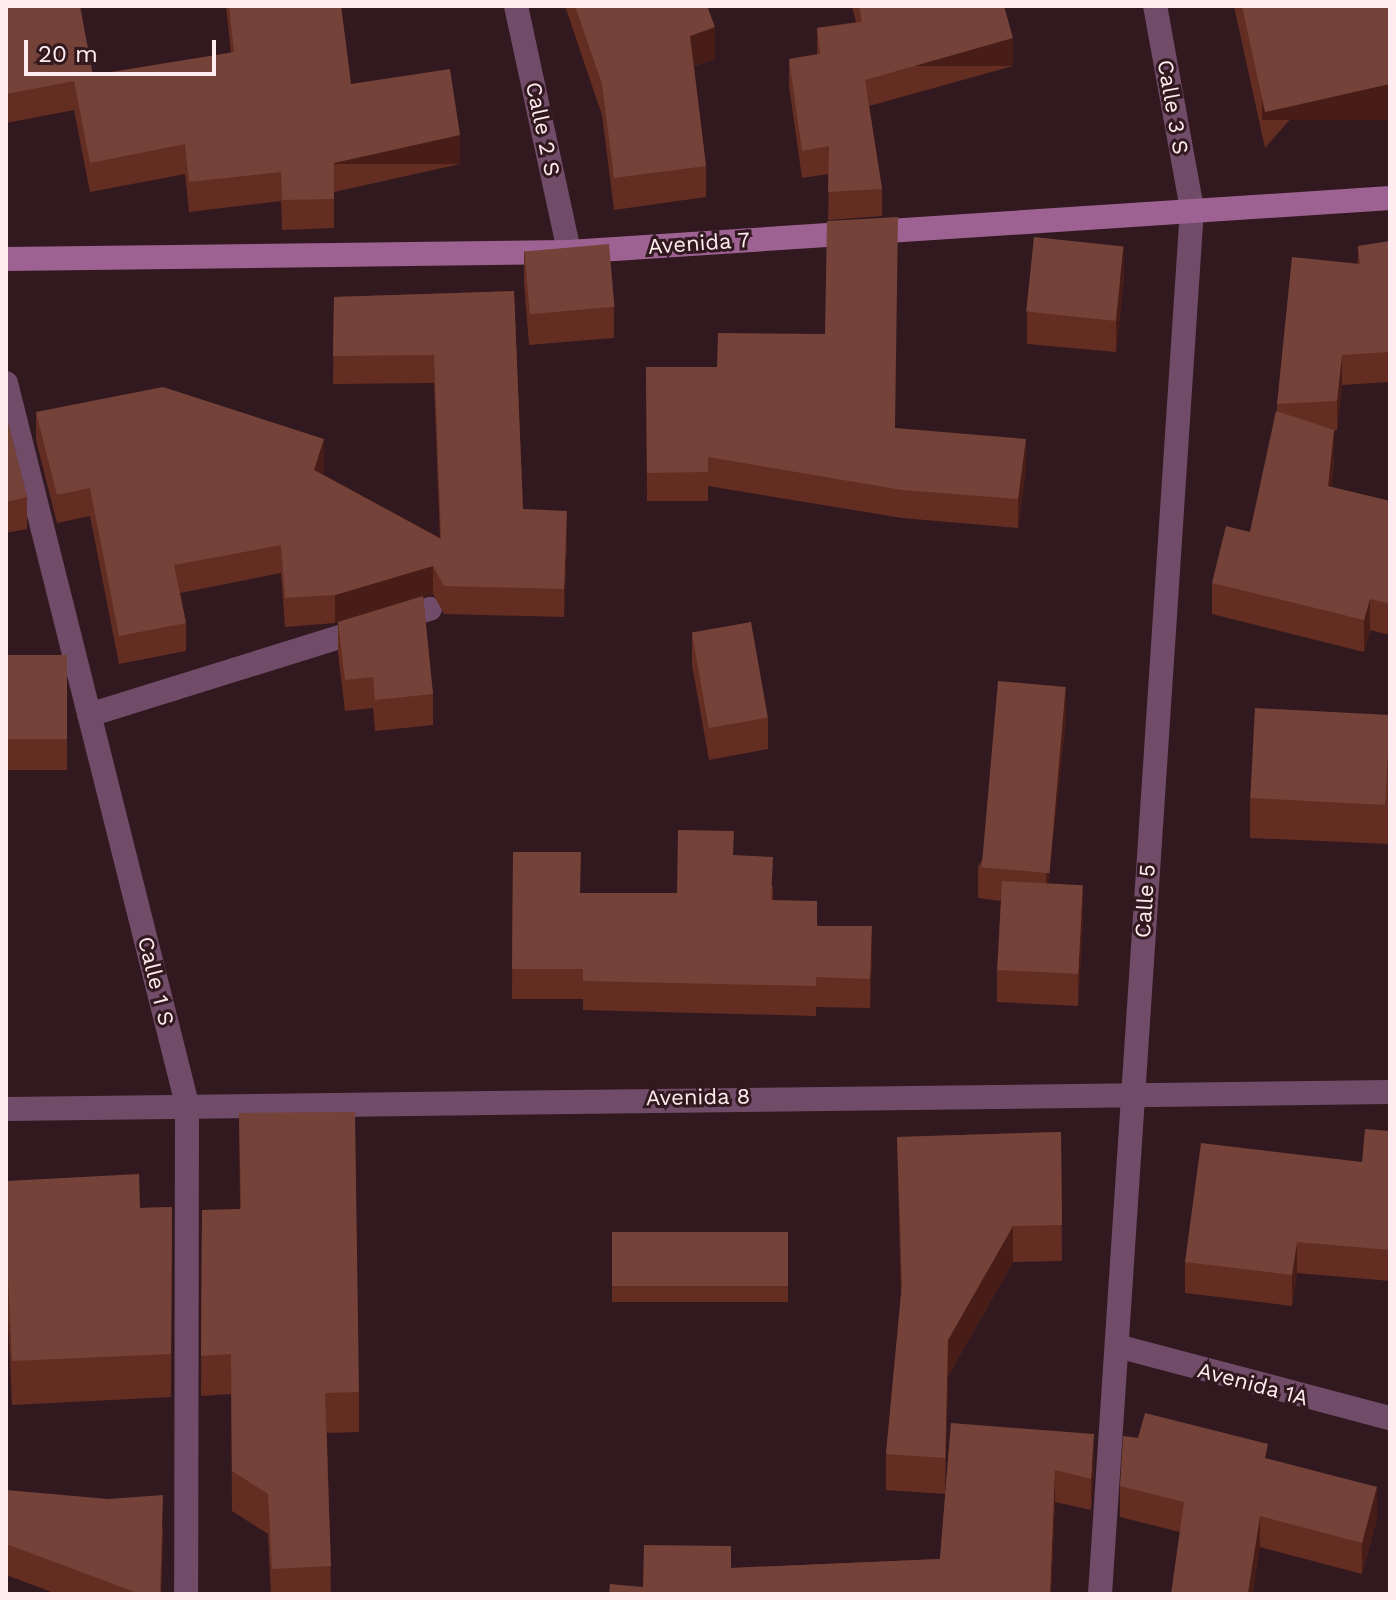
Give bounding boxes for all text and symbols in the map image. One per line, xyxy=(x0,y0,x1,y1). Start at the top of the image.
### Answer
scale bar xyxy=(28,24,220,74)
text: 20 m xyxy=(38,40,98,68)
street label: Calle 3 S xyxy=(1152,58,1194,156)
street label: Calle 2 S xyxy=(520,79,566,179)
street label: Avenida 7 xyxy=(646,226,752,260)
street label: Calle 5 xyxy=(1129,863,1161,939)
street label: Calle 1 S xyxy=(132,933,180,1029)
street label: Avenida 8 xyxy=(645,1083,751,1111)
street label: Avenida 1A xyxy=(1194,1356,1312,1412)

